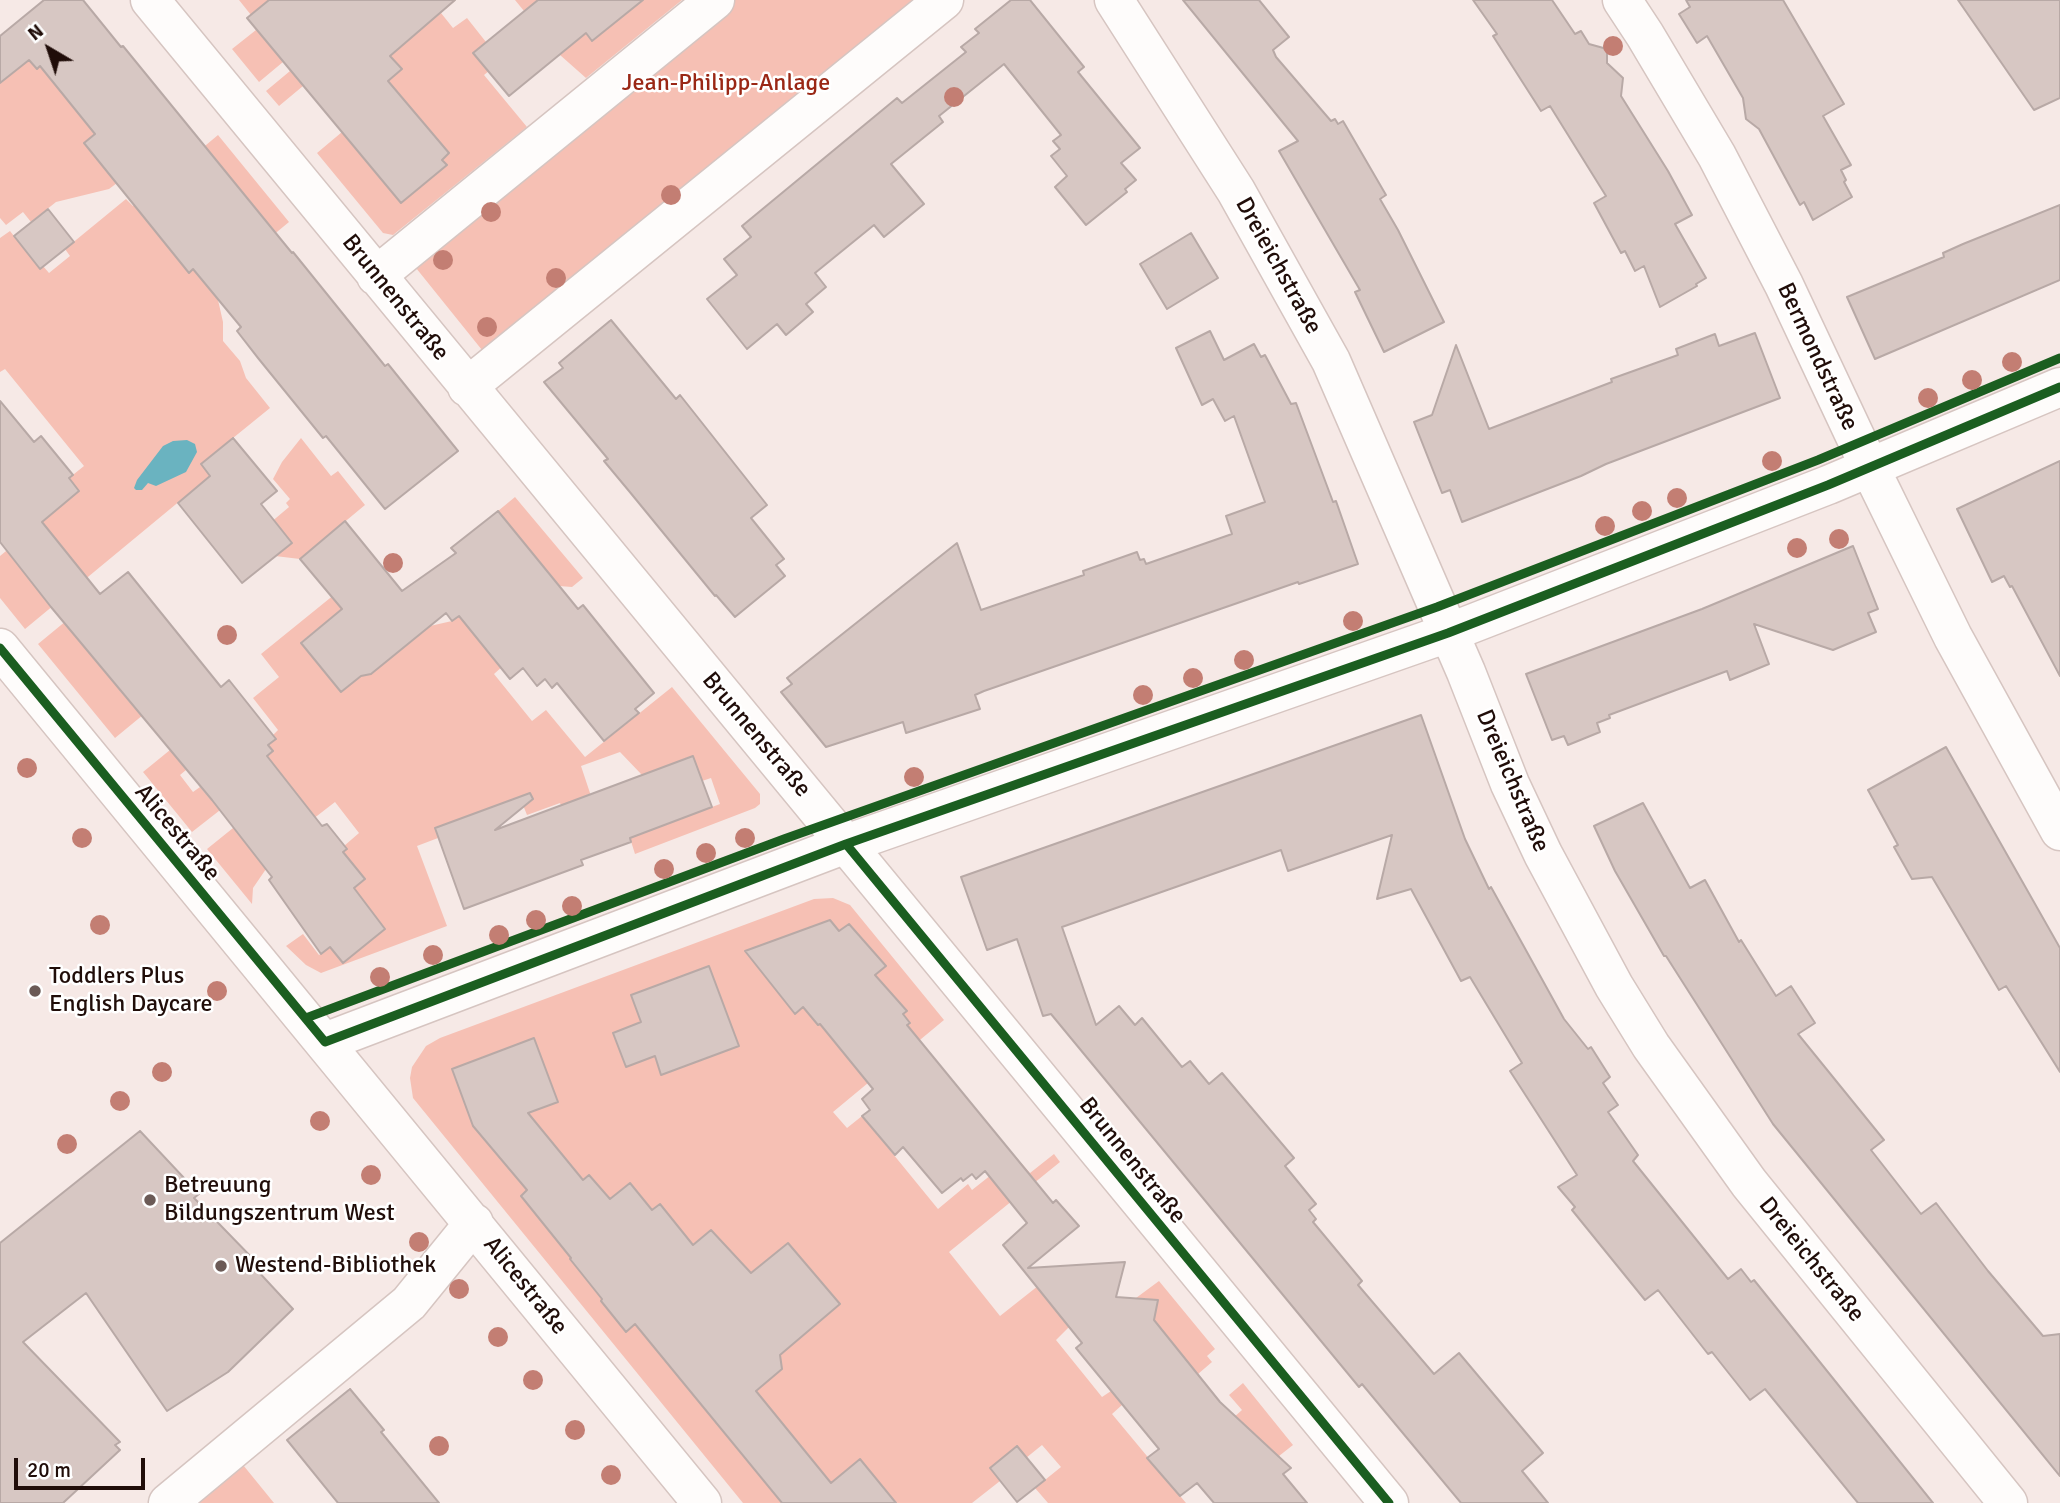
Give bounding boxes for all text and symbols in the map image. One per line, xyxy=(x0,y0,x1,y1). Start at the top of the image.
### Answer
north arrow xyxy=(14,14,84,84)
text: N xyxy=(23,19,48,46)
park label: Jean-Philipp-Anlage xyxy=(622,70,830,98)
street label: Dreieichstraße xyxy=(1229,192,1327,340)
street label: Brunnenstraße xyxy=(335,229,455,367)
street label: Bermondstraße xyxy=(1770,279,1864,435)
street label: Brunnenstraße xyxy=(695,667,817,803)
street label: Dreieichstraße xyxy=(1469,705,1555,857)
street label: Alicestraße xyxy=(128,779,226,887)
place label: Toddlers Plus English Daycare xyxy=(49,963,213,1019)
marker: Toddlers Plus English Daycare xyxy=(27,983,43,999)
street label: Brunnenstraße xyxy=(1072,1092,1192,1230)
place label: Betreuung Bildungszentrum West xyxy=(164,1172,395,1228)
marker: Betreuung Bildungszentrum West xyxy=(142,1192,158,1208)
street label: Dreieichstraße xyxy=(1752,1192,1870,1328)
street label: Alicestraße xyxy=(477,1231,573,1341)
place label: Westend-Bibliothek xyxy=(235,1252,436,1280)
marker: Westend-Bibliothek xyxy=(213,1258,229,1274)
scale bar xyxy=(18,1444,149,1488)
text: 20 m xyxy=(27,1457,71,1483)

